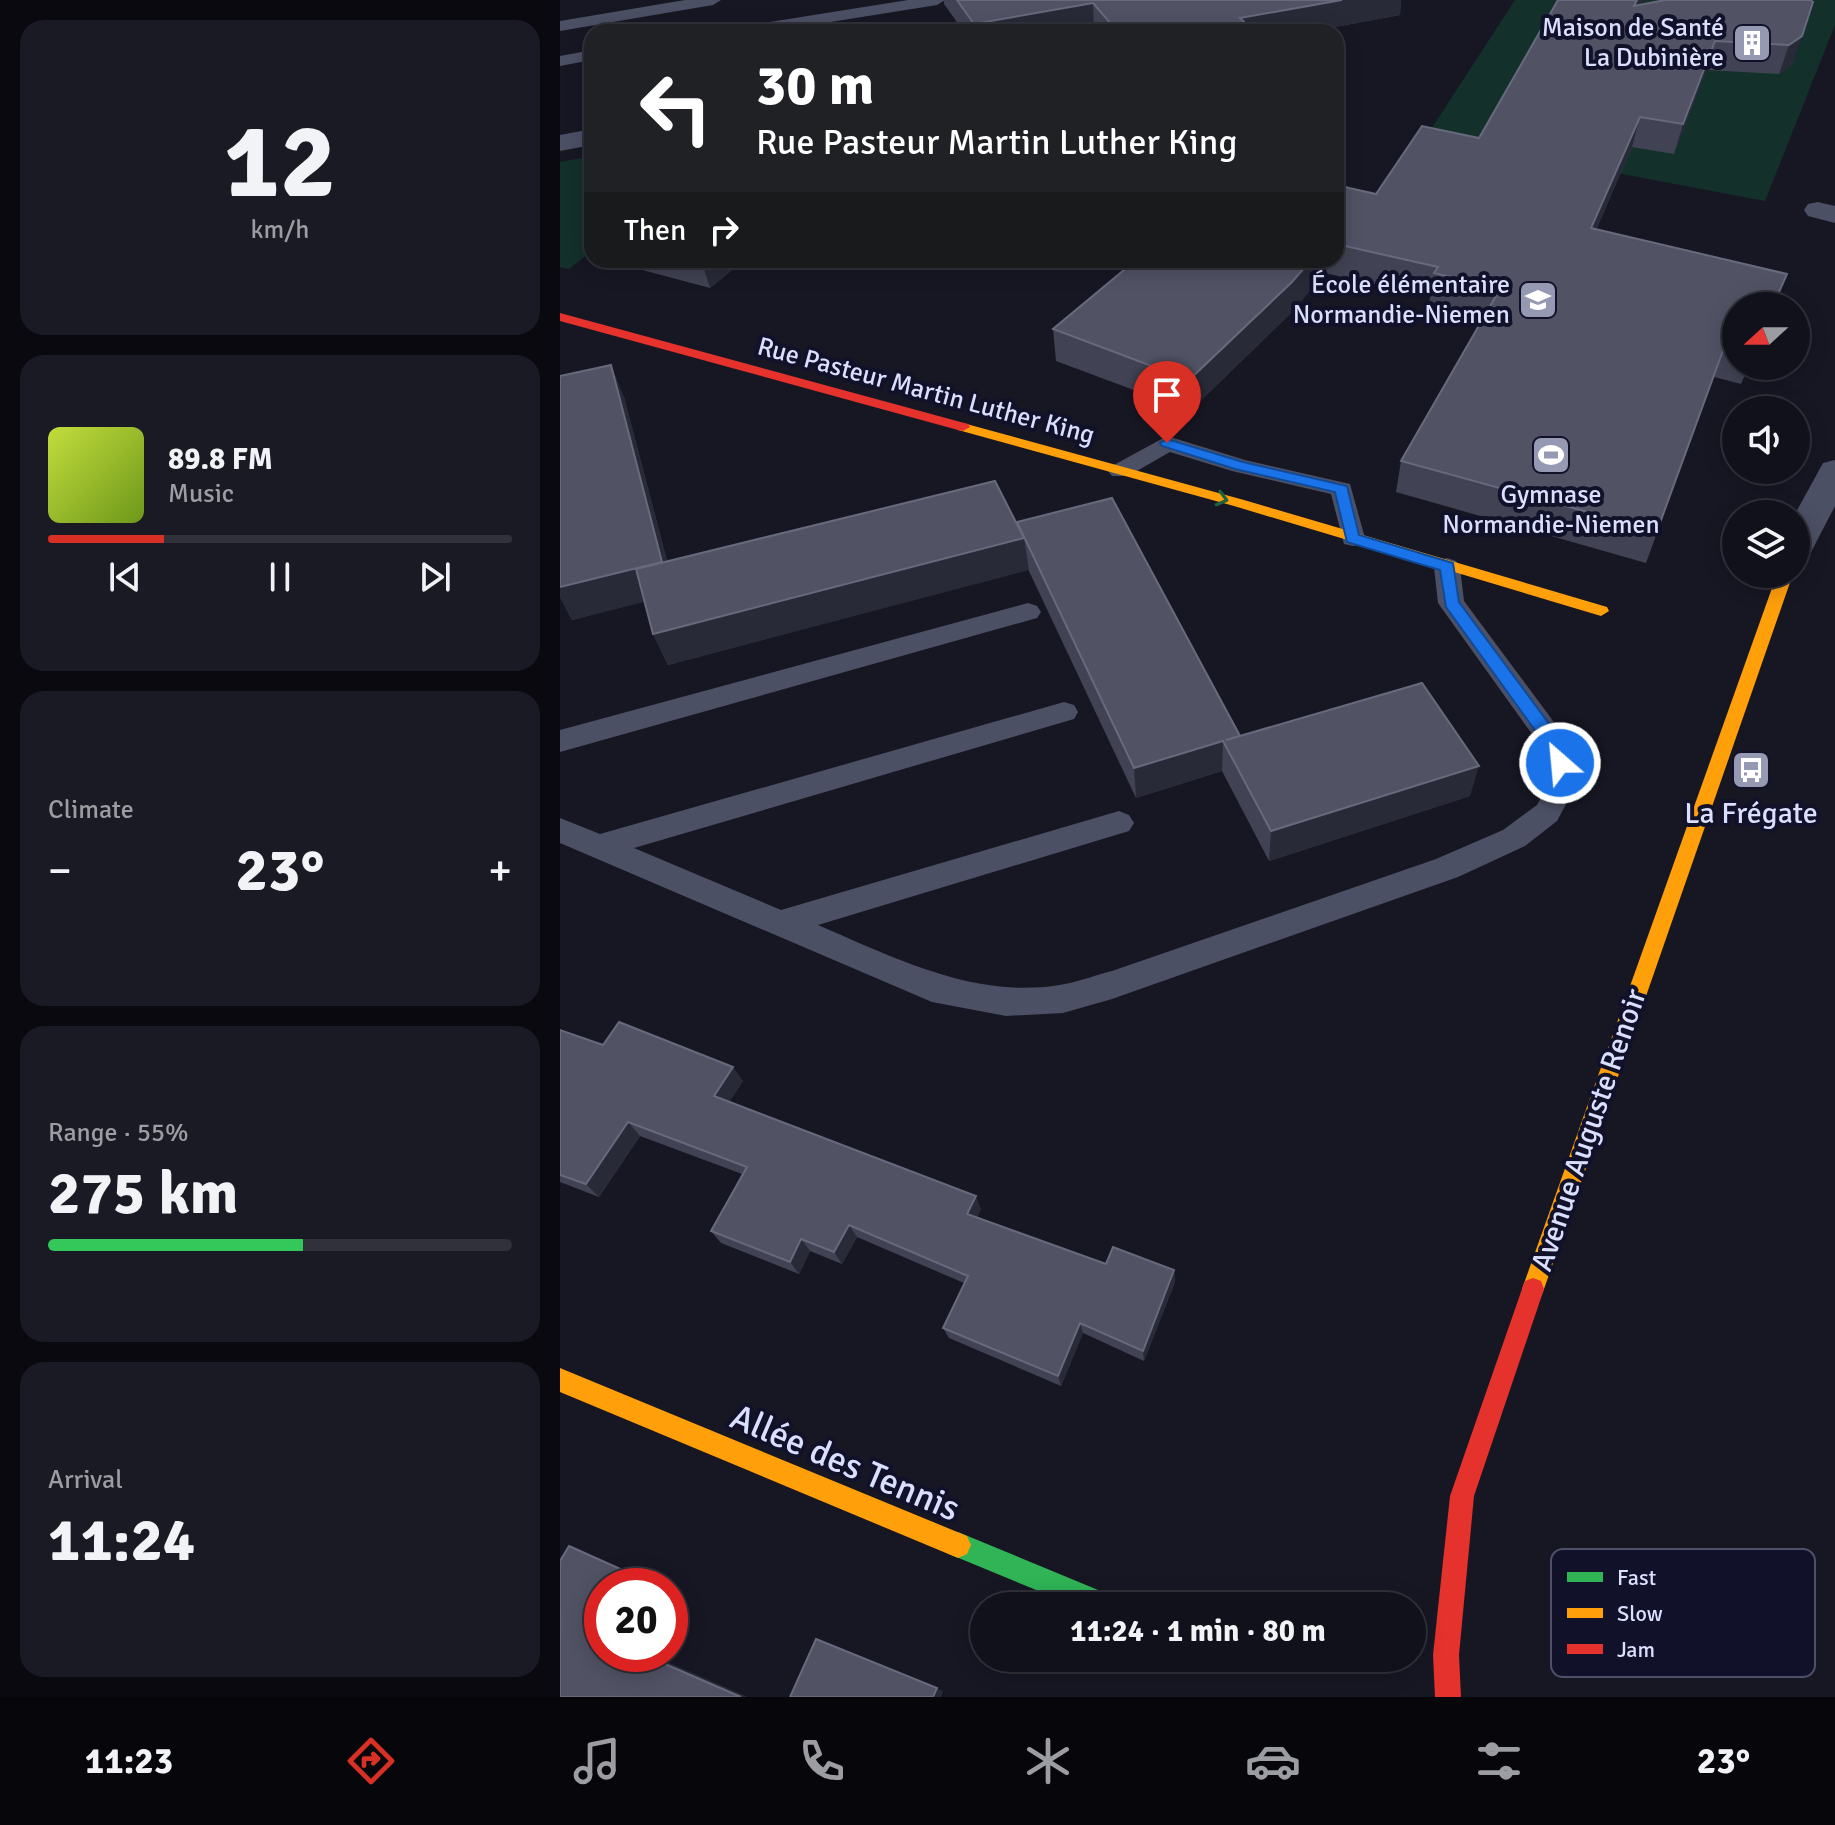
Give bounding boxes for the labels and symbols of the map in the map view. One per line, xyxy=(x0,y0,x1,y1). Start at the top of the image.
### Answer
place label: Maison de Santé La Dubinière xyxy=(1542,12,1724,74)
building icon: Maison de Santé La Dubinière xyxy=(1731,22,1773,64)
place label: École élémentaire Normandie-Niemen xyxy=(1293,269,1510,331)
school or university icon: École élémentaire Normandie-Niemen xyxy=(1517,279,1559,321)
north arrow xyxy=(1722,292,1810,380)
street label: Rue Pasteur Martin Luther King xyxy=(754,331,1098,451)
pin xyxy=(1133,361,1201,443)
sports icon: Gymnase Normandie-Niemen xyxy=(1530,434,1572,476)
place label: Gymnase Normandie-Niemen xyxy=(1442,479,1660,541)
one-way arrow xyxy=(1215,490,1229,506)
position arrow xyxy=(1518,721,1602,805)
bus stop icon: La Frégate xyxy=(1730,749,1772,791)
place label: La Frégate xyxy=(1684,795,1818,832)
street label: Avenue Auguste Renoir xyxy=(1523,984,1655,1276)
street label: Allée des Tennis xyxy=(724,1395,966,1531)
legend xyxy=(1551,1549,1815,1677)
text: Fast xyxy=(1617,1564,1657,1591)
speed limit sign: 20 xyxy=(584,1568,688,1672)
text: Slow xyxy=(1617,1600,1663,1627)
text: Jam xyxy=(1617,1636,1655,1663)

